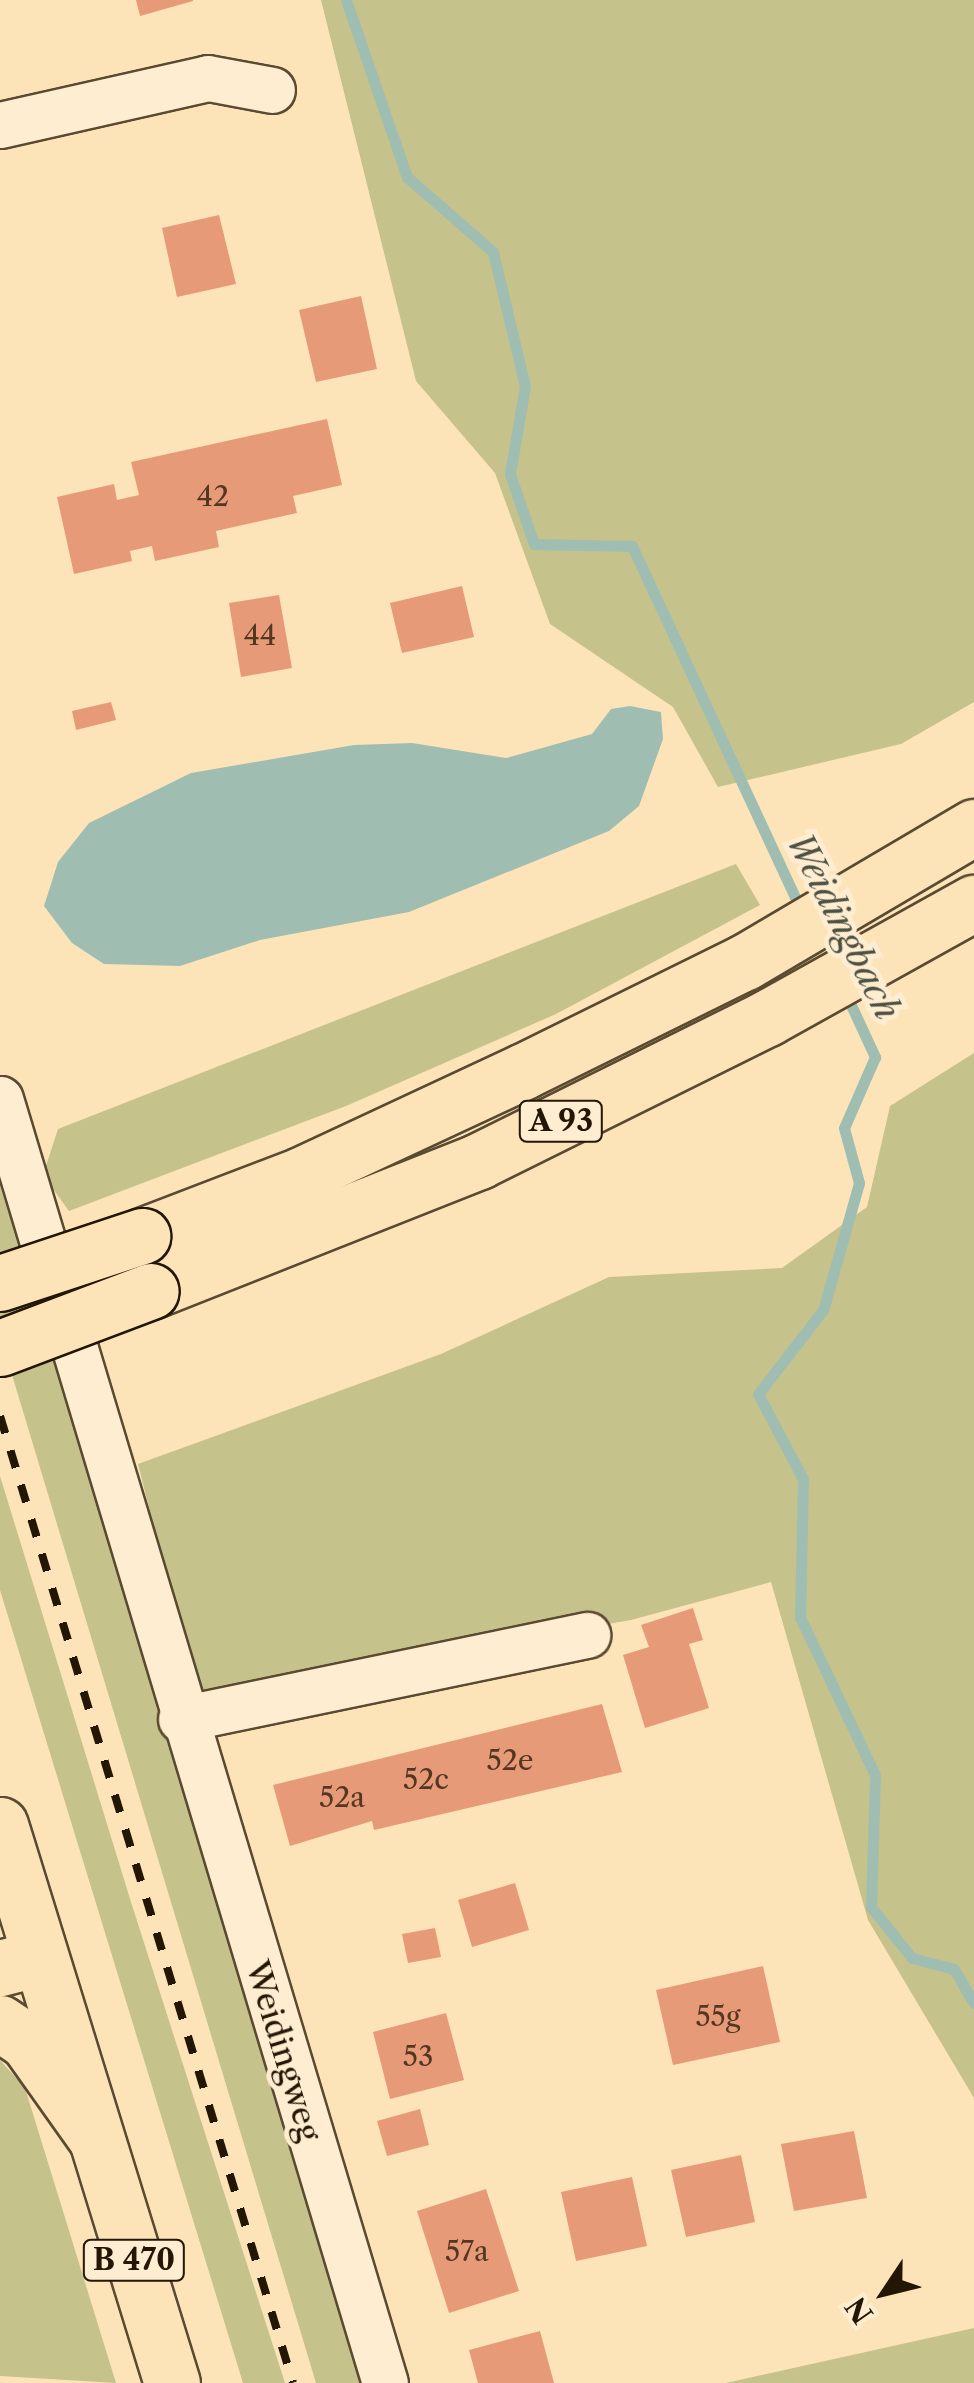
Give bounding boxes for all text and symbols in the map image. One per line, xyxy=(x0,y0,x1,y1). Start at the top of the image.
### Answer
house number: 42 xyxy=(197,479,229,513)
house number: 44 xyxy=(244,618,276,652)
water label: Weidingbach xyxy=(778,825,908,1027)
road number: A 93 xyxy=(516,1096,606,1146)
house number: 52e xyxy=(487,1743,533,1777)
house number: 52c xyxy=(403,1762,449,1796)
house number: 52a xyxy=(319,1780,365,1814)
street label: Weidingweg xyxy=(237,1956,329,2146)
house number: 55g xyxy=(695,1999,741,2033)
house number: 53 xyxy=(403,2039,433,2073)
house number: 57a xyxy=(445,2234,489,2268)
road number: B 470 xyxy=(82,2235,186,2285)
north arrow xyxy=(834,2243,934,2343)
text: N xyxy=(839,2290,880,2330)

